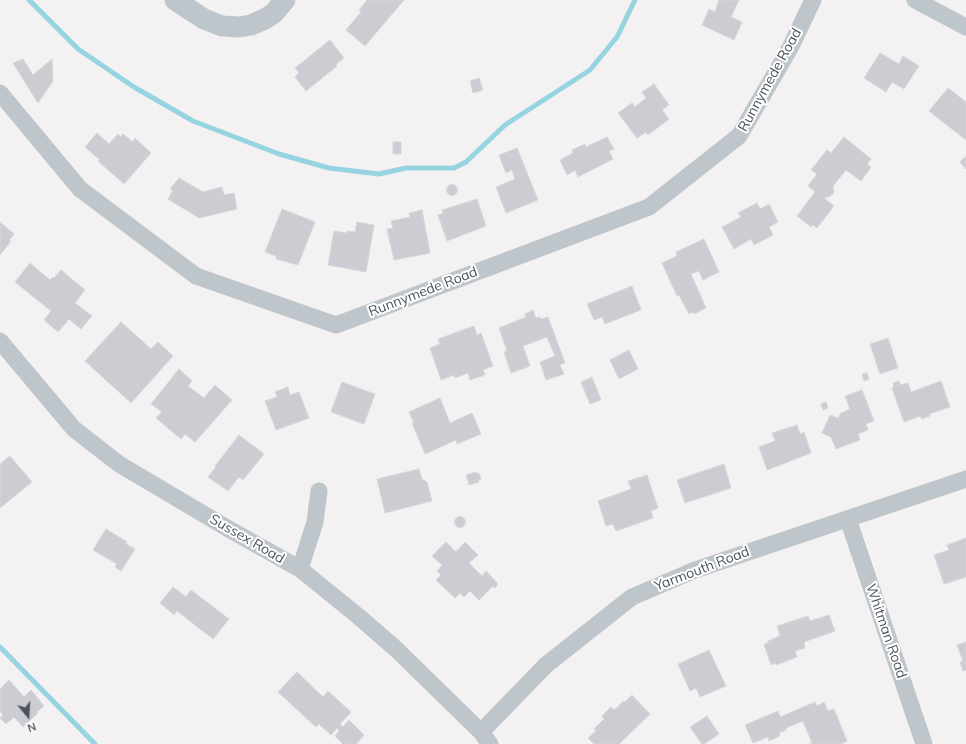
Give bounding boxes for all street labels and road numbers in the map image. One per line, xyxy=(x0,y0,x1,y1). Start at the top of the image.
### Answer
street label: Runnymede Road xyxy=(735,25,805,135)
street label: Runnymede Road xyxy=(366,263,480,321)
street label: Sussex Road xyxy=(207,511,287,567)
street label: Yarmouth Road xyxy=(652,543,752,595)
street label: Whitman Road xyxy=(862,582,910,680)

